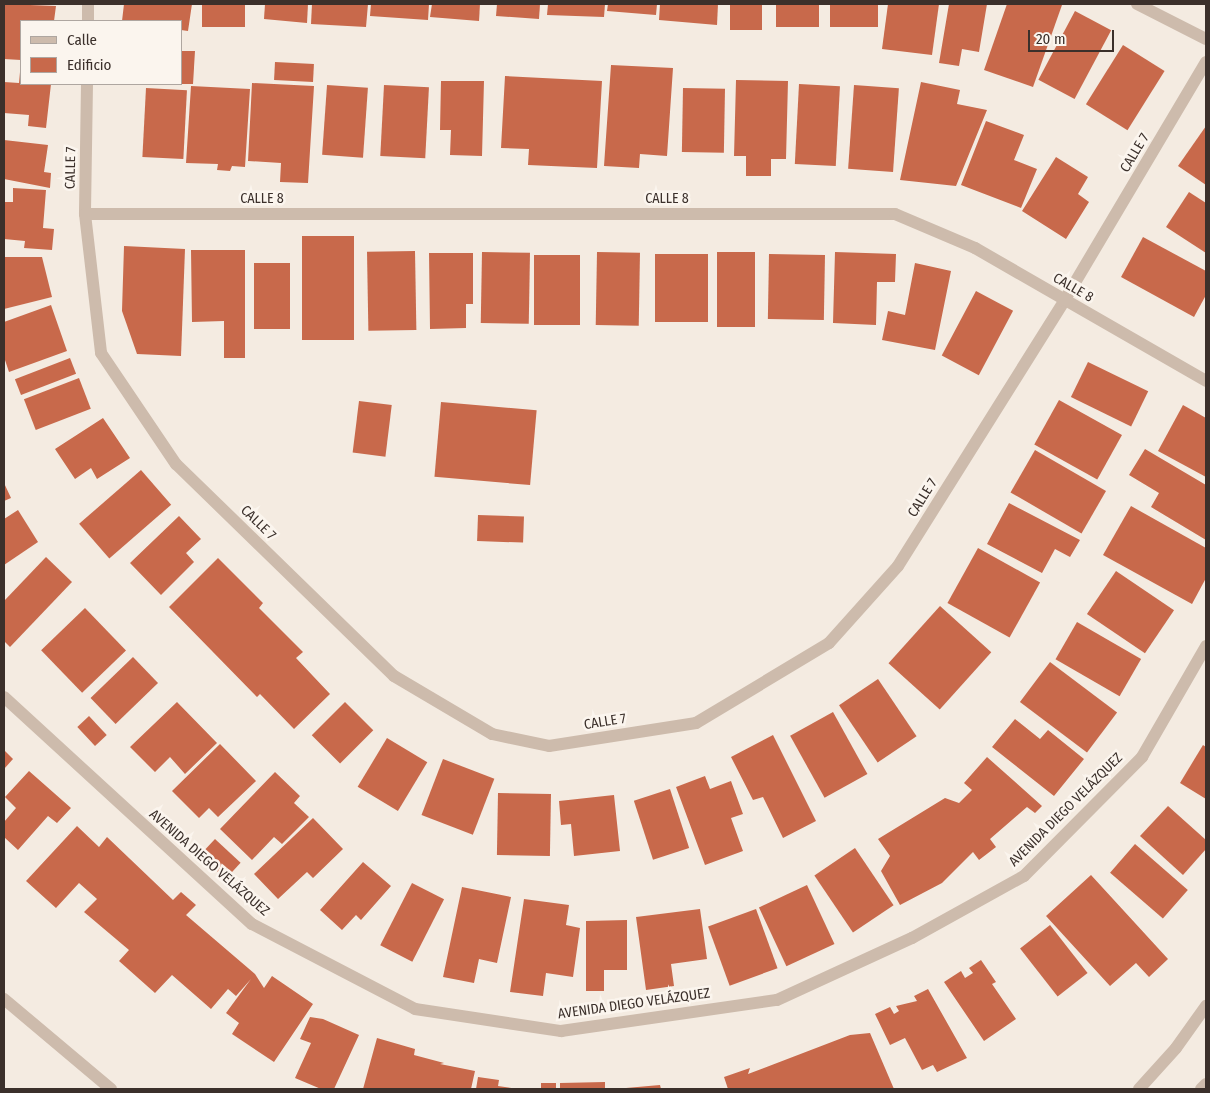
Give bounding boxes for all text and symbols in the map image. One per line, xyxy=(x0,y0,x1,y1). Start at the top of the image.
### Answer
legend xyxy=(20,20,182,85)
scale bar xyxy=(1030,20,1116,52)
text: 20 m xyxy=(1036,30,1066,48)
text: Calle xyxy=(67,31,97,49)
text: Edificio xyxy=(67,56,112,74)
street label: CALLE 7 xyxy=(1117,130,1153,176)
street label: CALLE 7 xyxy=(62,147,80,189)
street label: CALLE 8 xyxy=(240,191,284,207)
street label: CALLE 8 xyxy=(645,191,689,207)
street label: CALLE 8 xyxy=(1050,270,1096,306)
street label: CALLE 7 xyxy=(905,476,941,520)
street label: CALLE 7 xyxy=(237,502,279,544)
street label: CALLE 7 xyxy=(583,710,627,734)
street label: AVENIDA DIEGO VELÁZQUEZ xyxy=(1006,750,1126,870)
street label: AVENIDA DIEGO VELÁZQUEZ xyxy=(146,806,272,920)
street label: AVENIDA DIEGO VELÁZQUEZ xyxy=(557,985,711,1023)

